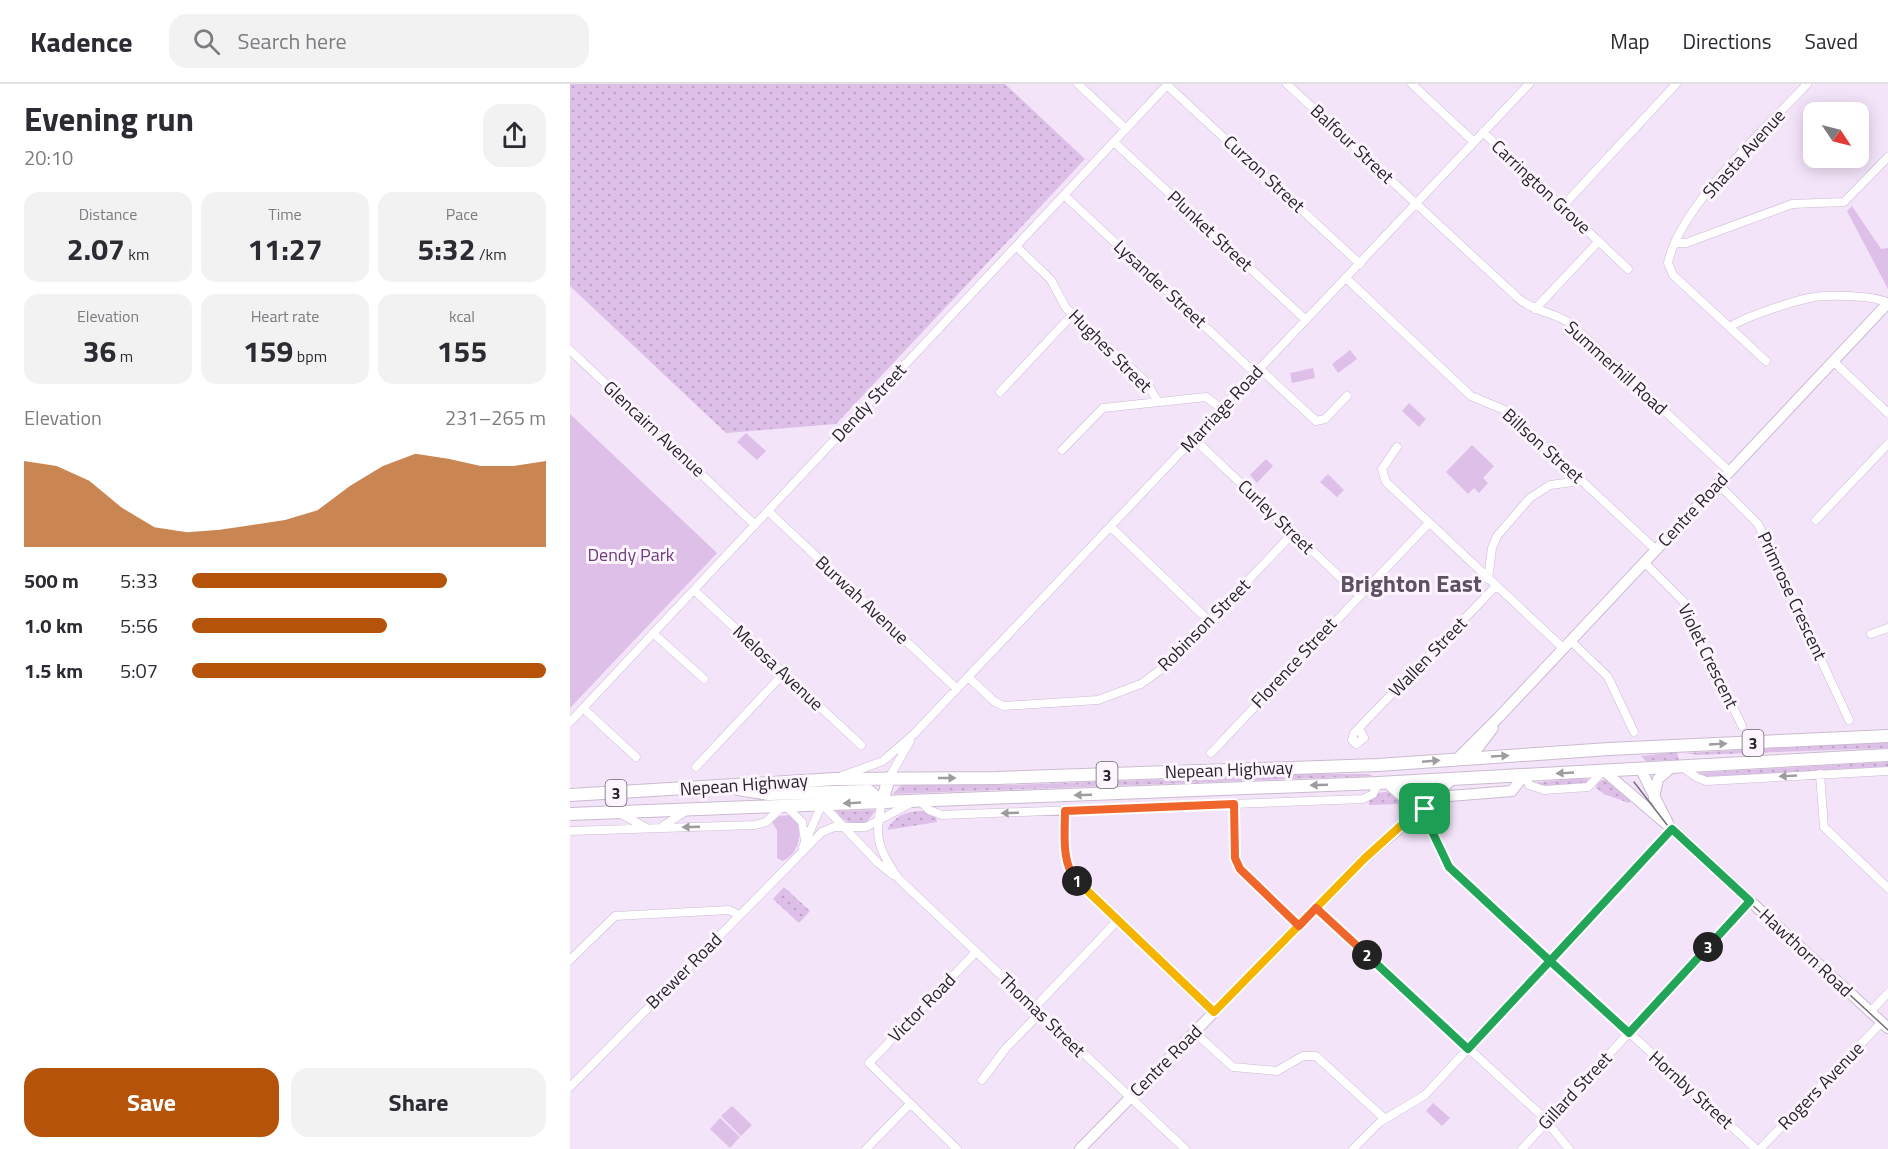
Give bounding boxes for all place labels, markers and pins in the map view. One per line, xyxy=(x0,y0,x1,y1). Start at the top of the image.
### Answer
pin xyxy=(1399,783,1450,834)
pin: 1 xyxy=(1062,866,1092,896)
pin: 3 xyxy=(1693,932,1723,962)
pin: 2 xyxy=(1352,940,1382,970)

